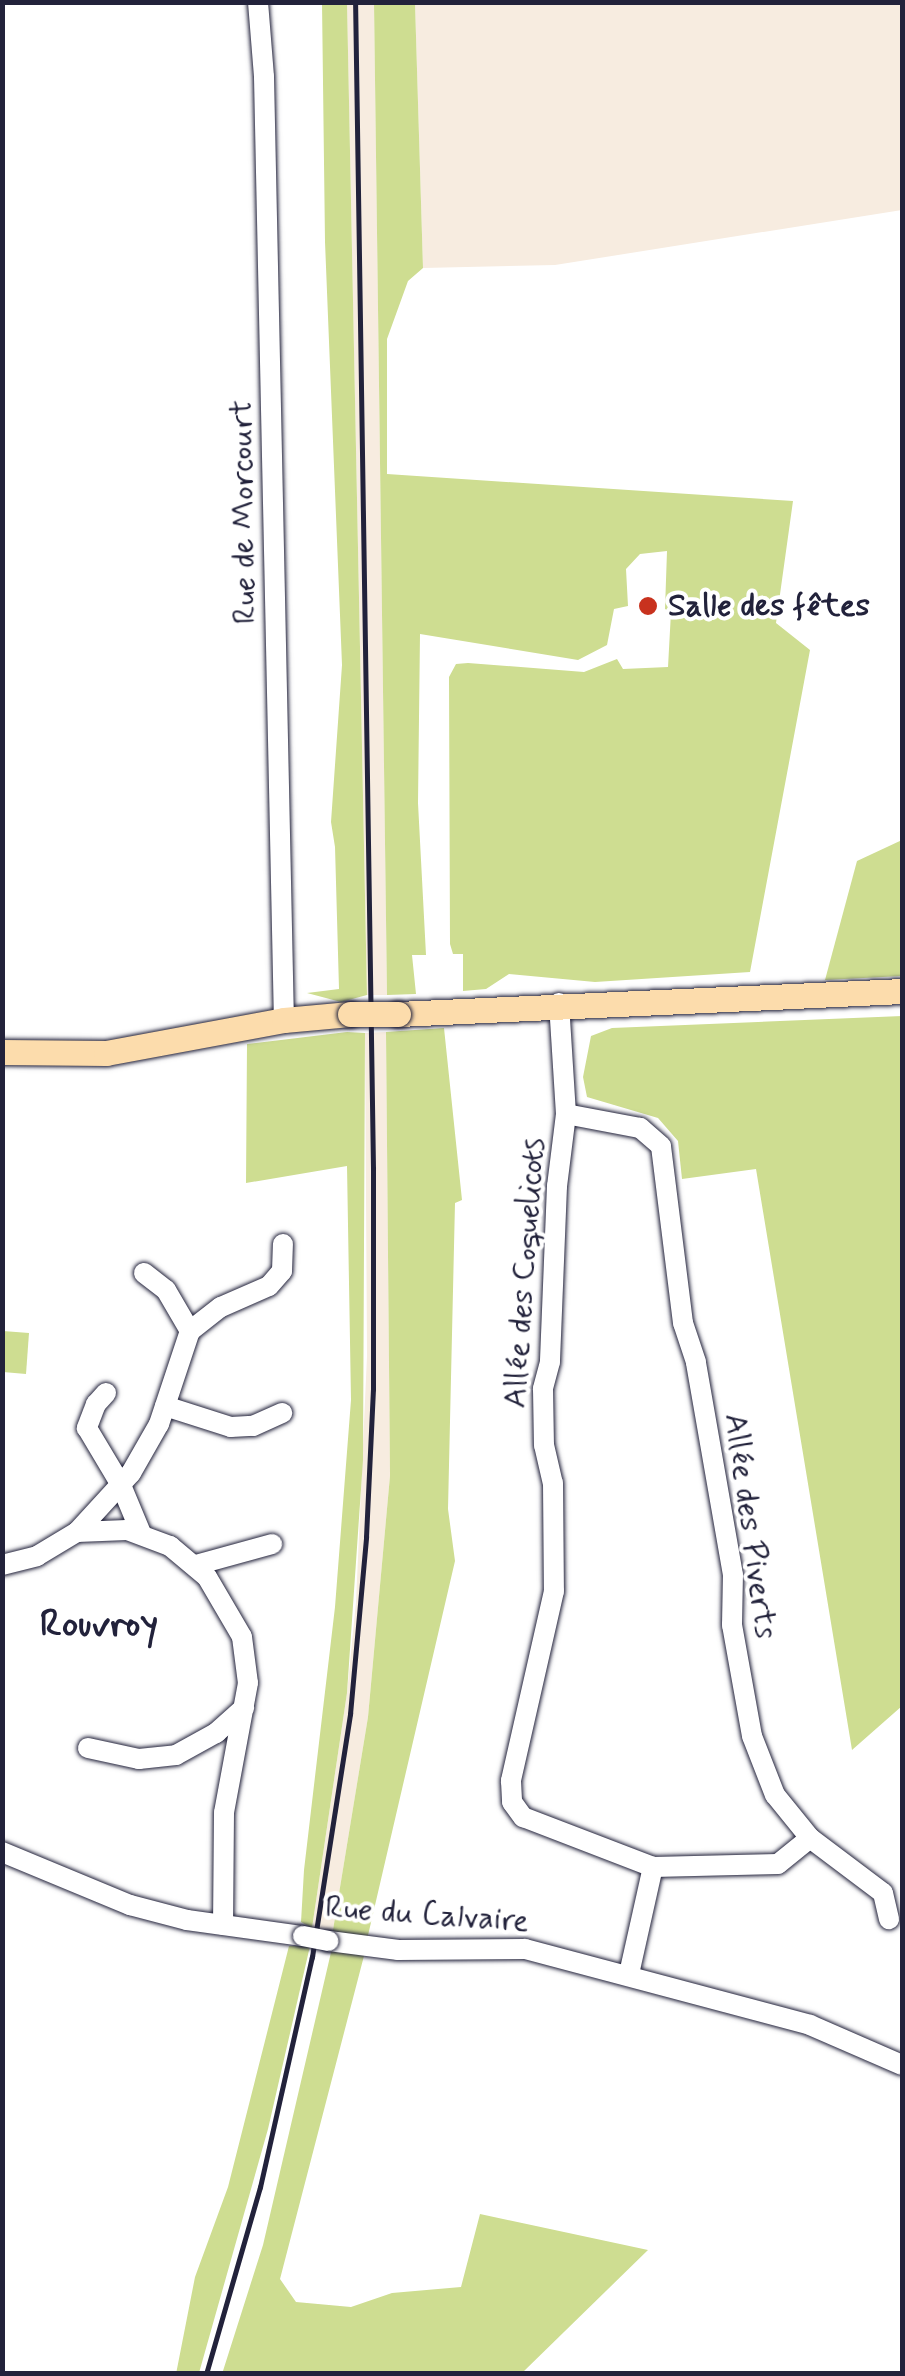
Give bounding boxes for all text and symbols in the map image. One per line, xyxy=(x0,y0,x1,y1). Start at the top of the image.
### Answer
street label: Rue de Morcourt xyxy=(223,402,265,622)
place label: Salle des fêtes xyxy=(668,587,872,625)
marker: Salle des fêtes xyxy=(637,595,659,617)
street label: Allée des Coquelicots xyxy=(496,1135,554,1411)
street label: Allée des Piverts xyxy=(715,1409,785,1643)
district label: Rouvroy xyxy=(40,1602,158,1648)
street label: Rue du Calvaire xyxy=(323,1889,531,1941)

